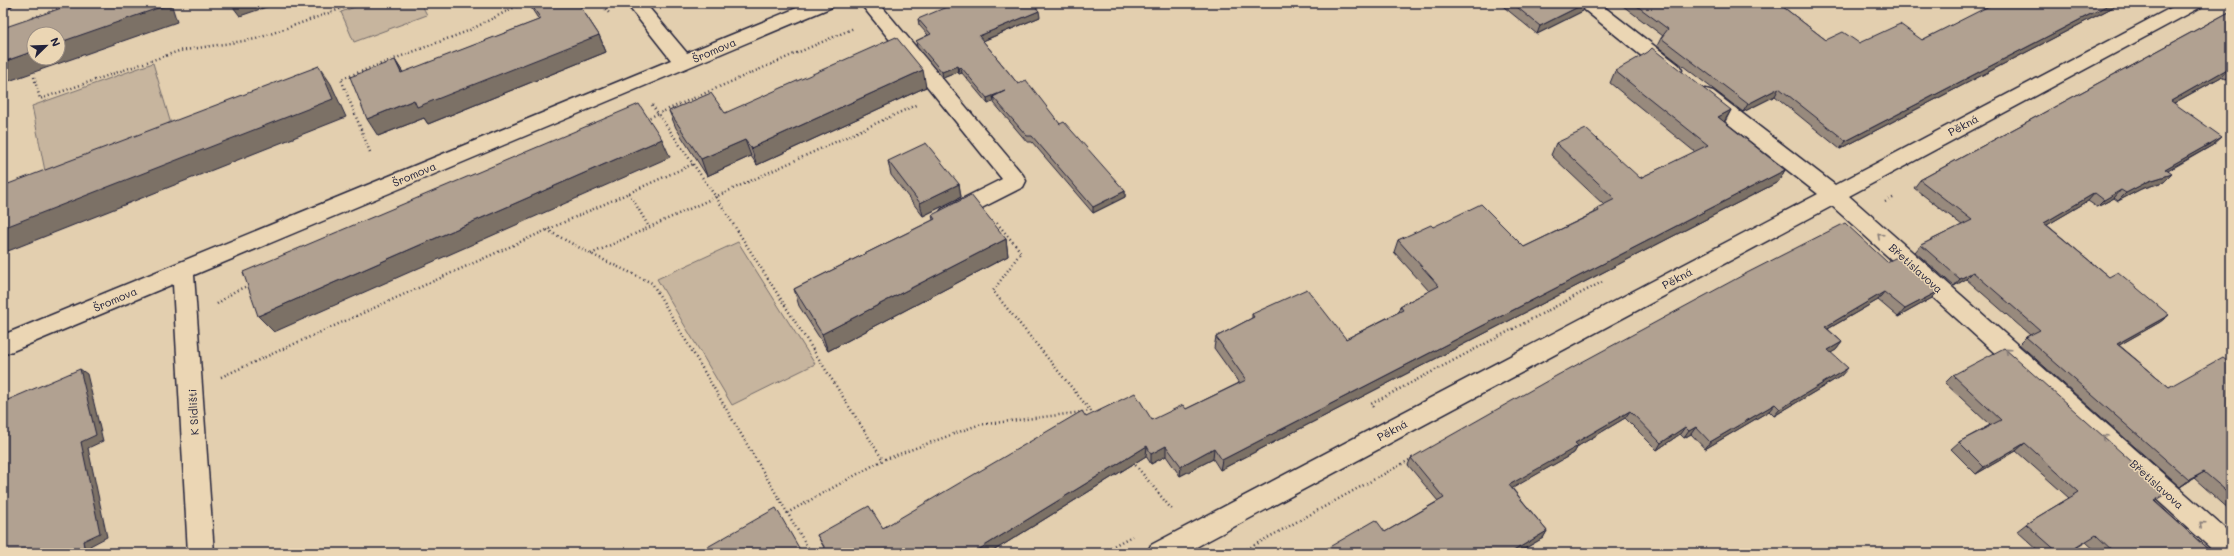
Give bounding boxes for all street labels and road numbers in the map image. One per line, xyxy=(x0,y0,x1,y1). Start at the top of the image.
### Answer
street label: Šromova xyxy=(690,34,738,66)
street label: Pěkná xyxy=(1945,111,1981,139)
street label: Šromova xyxy=(390,158,438,190)
street label: Břetislavova xyxy=(1886,240,1946,296)
street label: Pěkná xyxy=(1659,264,1695,292)
street label: Šromova xyxy=(91,283,139,315)
street label: K Sídlišti xyxy=(184,388,202,436)
street label: Pěkná xyxy=(1374,416,1410,444)
street label: Břetislavova xyxy=(2127,456,2187,512)

